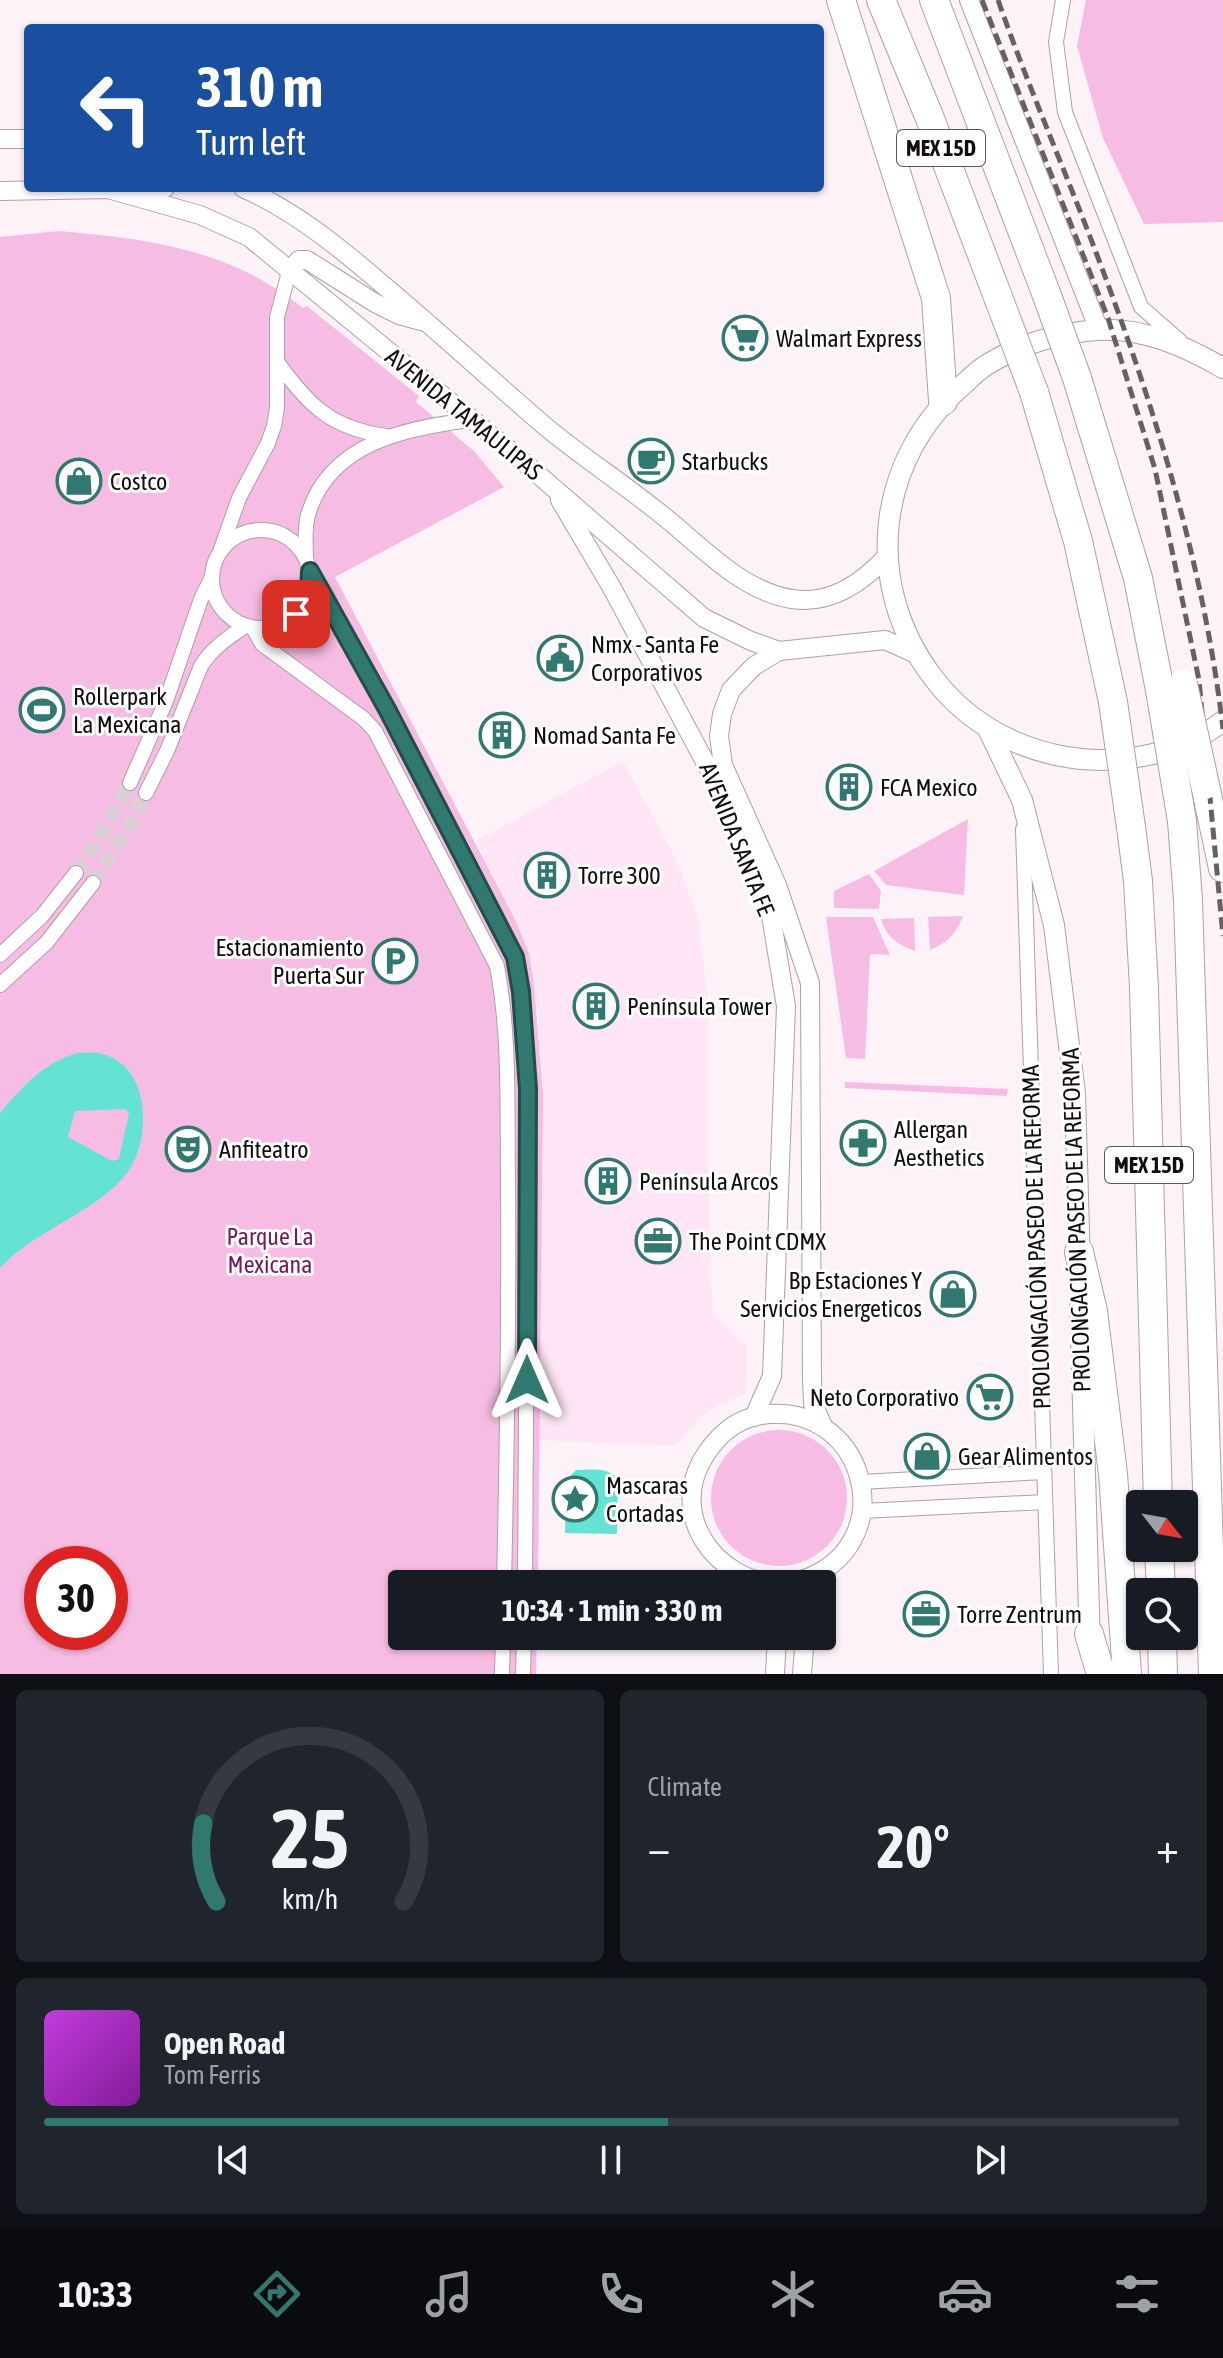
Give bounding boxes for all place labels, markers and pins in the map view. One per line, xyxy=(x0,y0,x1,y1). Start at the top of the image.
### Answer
supermarket icon: Walmart Express xyxy=(721,314,769,362)
place label: Walmart Express xyxy=(776,325,922,352)
cafe icon: Starbucks xyxy=(627,437,675,485)
place label: Starbucks xyxy=(682,448,768,475)
shop icon: Costco xyxy=(55,457,103,505)
place label: Costco xyxy=(110,468,167,495)
pin xyxy=(262,580,330,648)
place label: Nmx - Santa Fe Corporativos xyxy=(591,631,719,686)
public building icon: Nmx - Santa Fe Corporativos xyxy=(536,634,584,682)
place label: Rollerpark La Mexicana xyxy=(73,683,182,738)
sports icon: Rollerpark La Mexicana xyxy=(18,686,66,734)
building icon: Nomad Santa Fe xyxy=(478,711,526,759)
place label: Nomad Santa Fe xyxy=(533,722,676,749)
building icon: FCA Mexico xyxy=(825,763,873,811)
place label: FCA Mexico xyxy=(880,774,978,801)
building icon: Torre 300 xyxy=(523,851,571,899)
place label: Torre 300 xyxy=(578,862,661,889)
place label: Estacionamiento Puerta Sur xyxy=(215,934,365,989)
parking icon: Estacionamiento Puerta Sur xyxy=(371,937,419,985)
building icon: Península Tower xyxy=(572,982,620,1030)
place label: Península Tower xyxy=(627,993,772,1020)
place label: Allergan Aesthetics xyxy=(894,1116,984,1171)
pharmacy icon: Allergan Aesthetics xyxy=(839,1119,887,1167)
theatre icon: Anfiteatro xyxy=(164,1125,212,1173)
place label: Anfiteatro xyxy=(219,1136,309,1163)
building icon: Península Arcos xyxy=(584,1157,632,1205)
place label: Península Arcos xyxy=(639,1168,779,1195)
office icon: The Point CDMX xyxy=(634,1217,682,1265)
place label: The Point CDMX xyxy=(689,1228,826,1255)
place label: Bp Estaciones Y Servicios Energeticos xyxy=(740,1267,922,1322)
shop icon: Bp Estaciones Y Servicios Energeticos xyxy=(929,1270,977,1318)
supermarket icon: Neto Corporativo xyxy=(966,1373,1014,1421)
place label: Neto Corporativo xyxy=(810,1384,959,1411)
shop icon: Gear Alimentos xyxy=(903,1432,951,1480)
place label: Gear Alimentos xyxy=(958,1443,1093,1470)
place label: Mascaras Cortadas xyxy=(606,1472,688,1527)
place icon: Mascaras Cortadas xyxy=(551,1475,599,1523)
office icon: Torre Zentrum xyxy=(902,1590,950,1638)
place label: Torre Zentrum xyxy=(957,1601,1082,1628)

